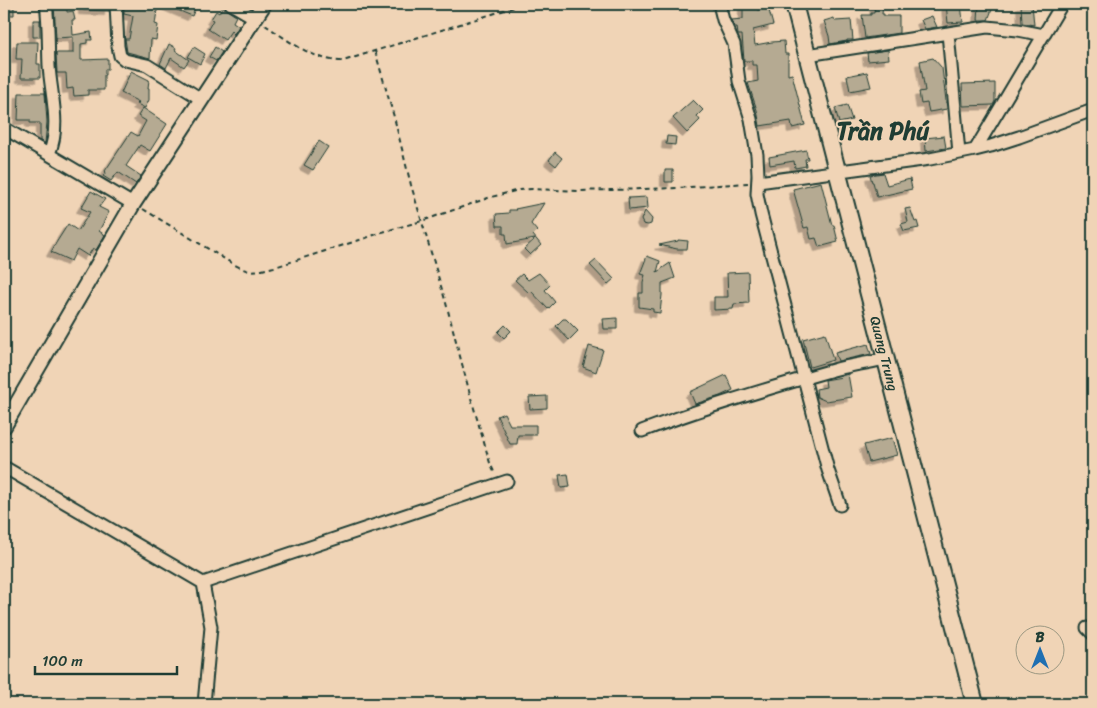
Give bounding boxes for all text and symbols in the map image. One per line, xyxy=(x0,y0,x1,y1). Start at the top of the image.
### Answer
district label: Trần Phú xyxy=(837,110,930,152)
street label: Quang Trung xyxy=(863,313,906,394)
text: B xyxy=(1036,625,1045,650)
north arrow xyxy=(1014,626,1064,676)
scale bar xyxy=(35,643,178,675)
text: 100 m xyxy=(42,648,83,674)

